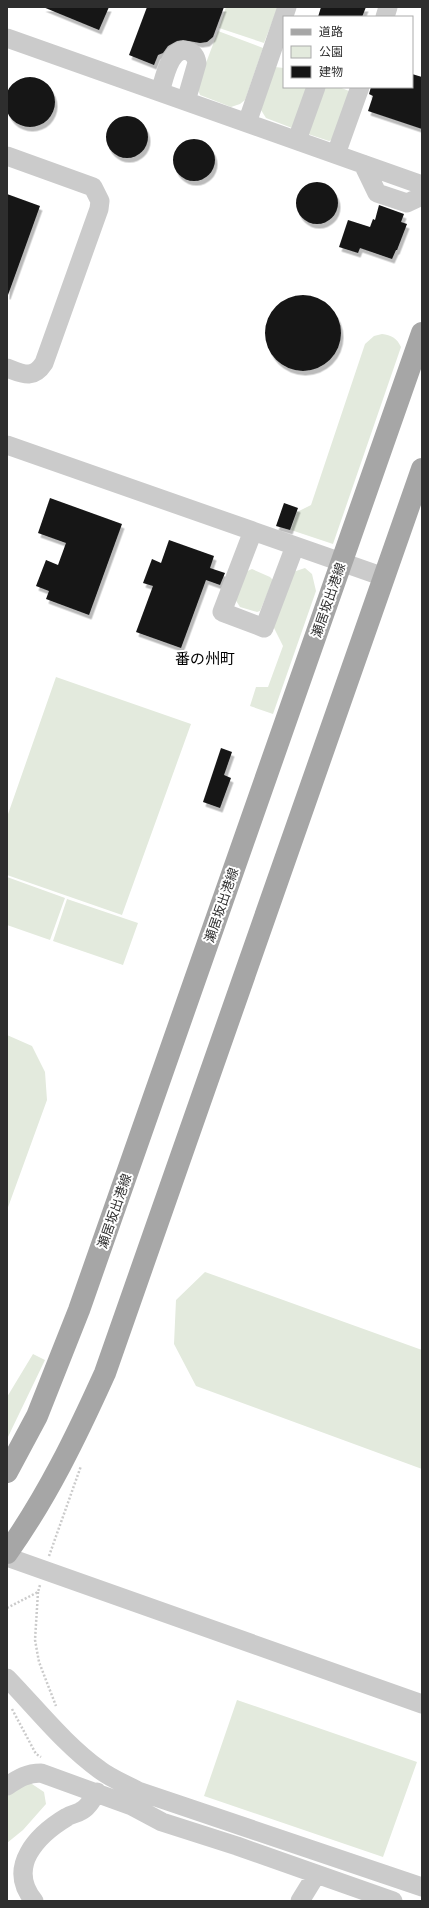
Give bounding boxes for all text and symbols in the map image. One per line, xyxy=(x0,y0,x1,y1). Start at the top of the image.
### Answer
legend xyxy=(283,16,413,88)
text: 道路 xyxy=(319,25,343,39)
text: 公園 xyxy=(319,45,343,59)
text: 建物 xyxy=(319,65,343,79)
street label: 瀬居坂出港線 xyxy=(309,561,348,639)
district label: 番の州町 xyxy=(175,650,235,668)
street label: 瀬居坂出港線 xyxy=(202,866,241,944)
street label: 瀬居坂出港線 xyxy=(95,1172,134,1250)

